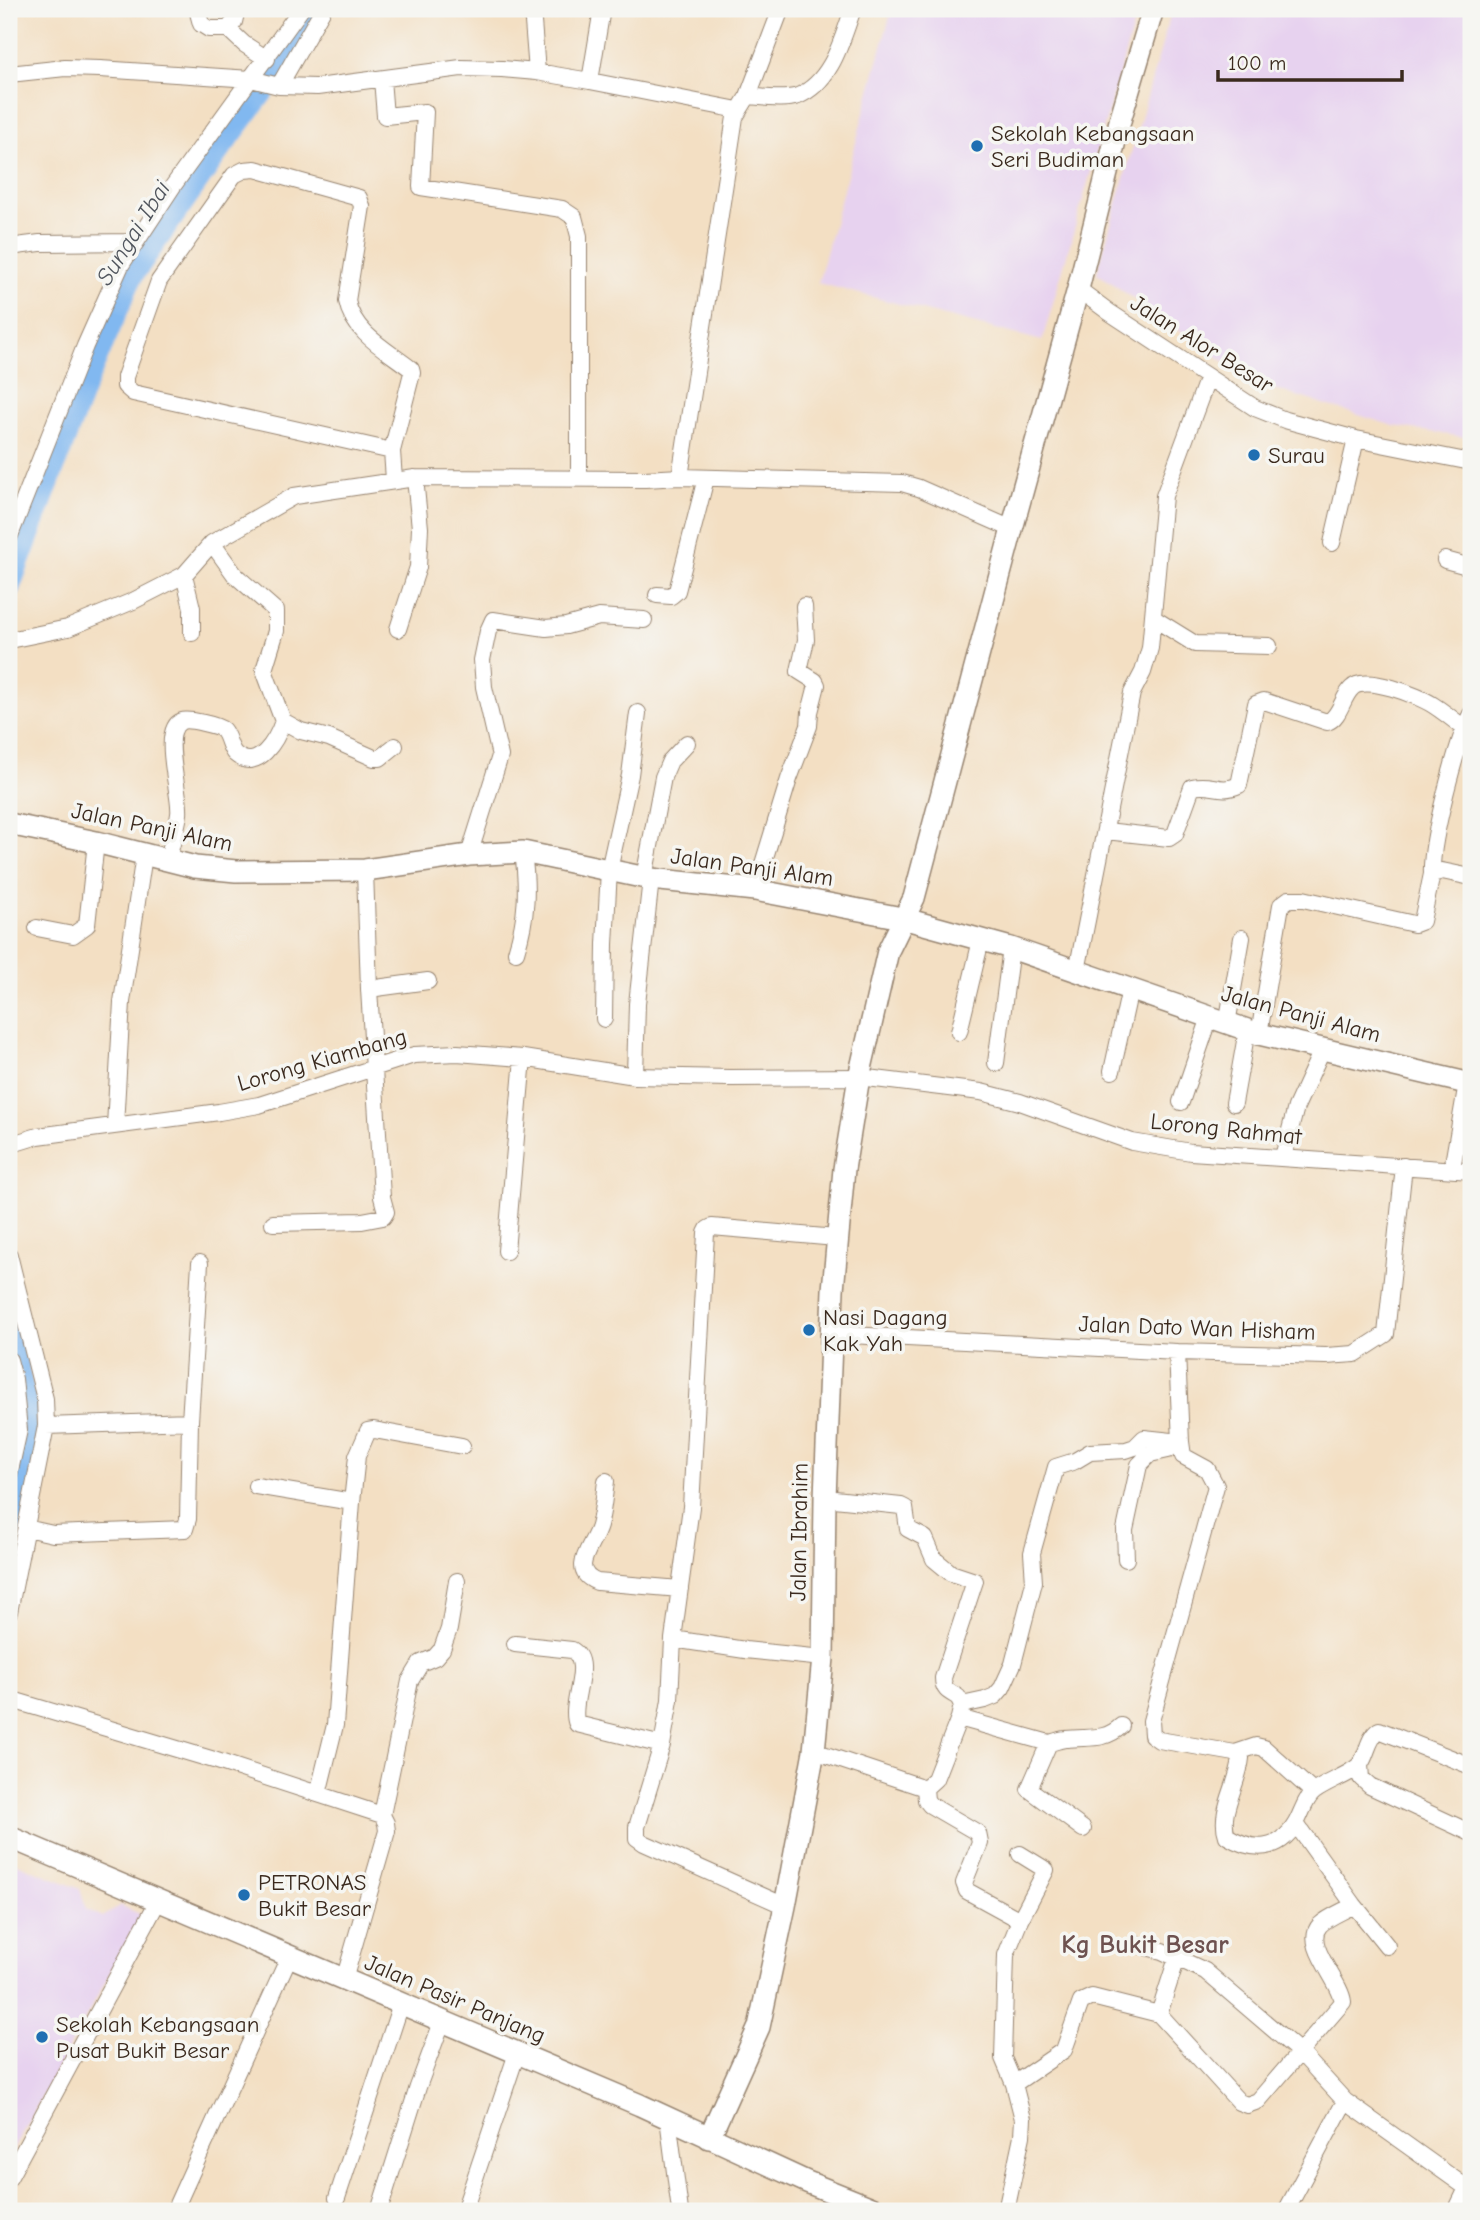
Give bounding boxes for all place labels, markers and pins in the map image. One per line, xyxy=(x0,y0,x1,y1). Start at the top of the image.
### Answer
place label: Sekolah Kebangsaan Seri Budiman xyxy=(991,120,1194,173)
marker: Sekolah Kebangsaan Seri Budiman xyxy=(969,138,985,154)
place label: Surau xyxy=(1268,442,1325,469)
marker: Surau xyxy=(1246,447,1262,463)
place label: Nasi Dagang Kak Yah xyxy=(823,1304,948,1357)
marker: Nasi Dagang Kak Yah xyxy=(801,1322,817,1338)
place label: PETRONAS Bukit Besar xyxy=(258,1869,372,1922)
marker: PETRONAS Bukit Besar xyxy=(236,1887,252,1903)
place label: Sekolah Kebangsaan Pusat Bukit Besar xyxy=(56,2011,259,2064)
marker: Sekolah Kebangsaan Pusat Bukit Besar xyxy=(34,2029,50,2045)

